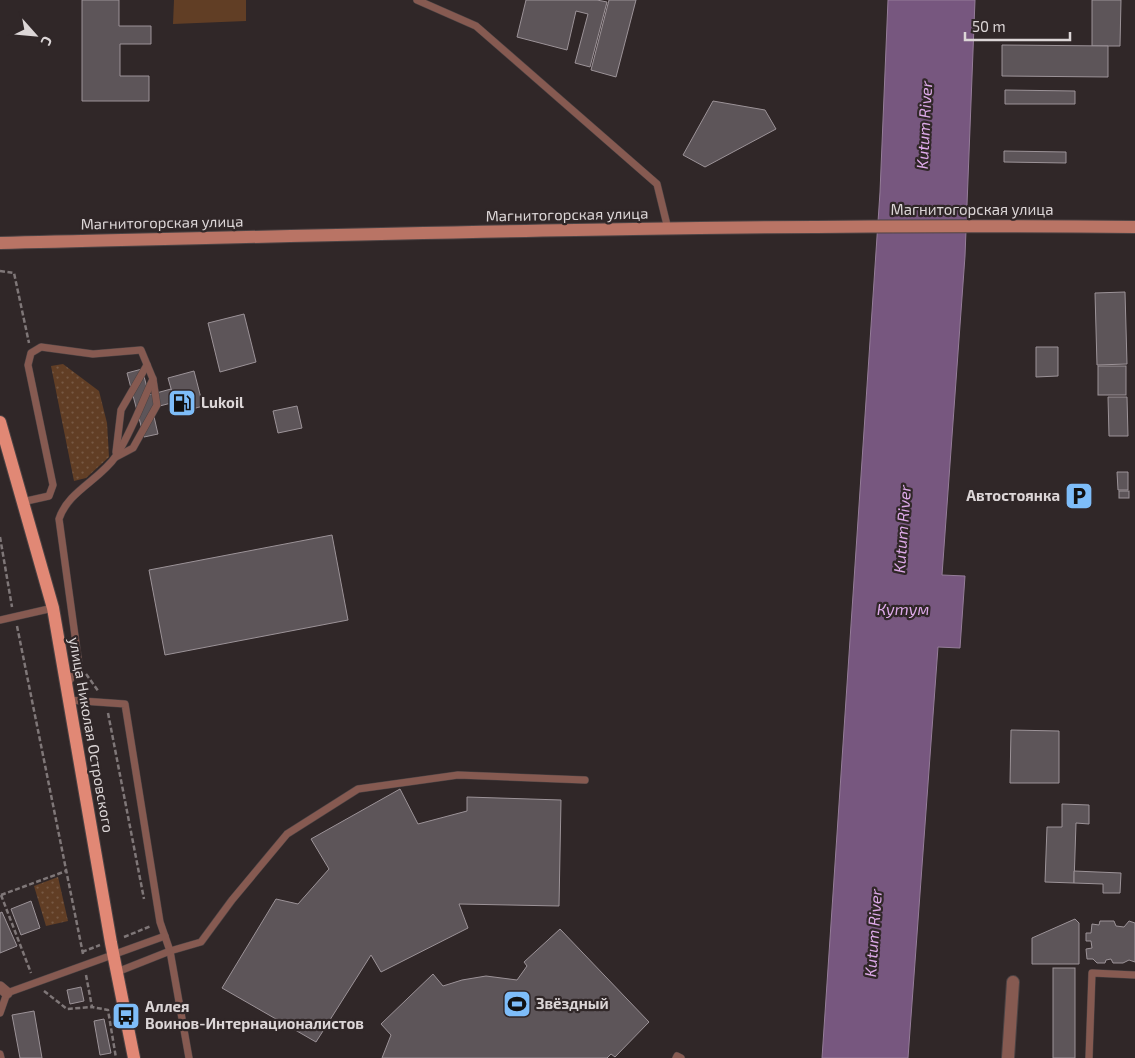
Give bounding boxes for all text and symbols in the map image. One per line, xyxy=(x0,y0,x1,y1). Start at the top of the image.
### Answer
north arrow xyxy=(10,10,60,60)
scale bar xyxy=(965,10,1070,42)
text: 50 m xyxy=(972,17,1006,35)
text: С xyxy=(38,34,56,49)
water label: Kutum River xyxy=(912,80,935,170)
street label: Магнитогорская улица xyxy=(891,200,1053,219)
street label: Магнитогорская улица xyxy=(485,204,649,225)
street label: Магнитогорская улица xyxy=(80,212,244,233)
fuel station icon: Lukoil xyxy=(167,388,197,418)
place label: Lukoil xyxy=(201,393,244,411)
parking icon: Автостоянка xyxy=(1064,481,1094,511)
water label: Kutum River xyxy=(889,484,914,574)
place label: Автостоянка xyxy=(966,486,1060,504)
water label: Кутум xyxy=(877,599,929,618)
street label: улица Николая Островского xyxy=(65,636,118,834)
water label: Kutum River xyxy=(860,888,885,978)
sports icon: Звёздный xyxy=(502,989,532,1019)
place label: Звёздный xyxy=(536,994,609,1012)
place label: Аллея Воинов-Интернационалистов xyxy=(145,997,364,1032)
bus stop icon: Аллея Воинов-Интернационалистов xyxy=(111,1001,141,1031)

